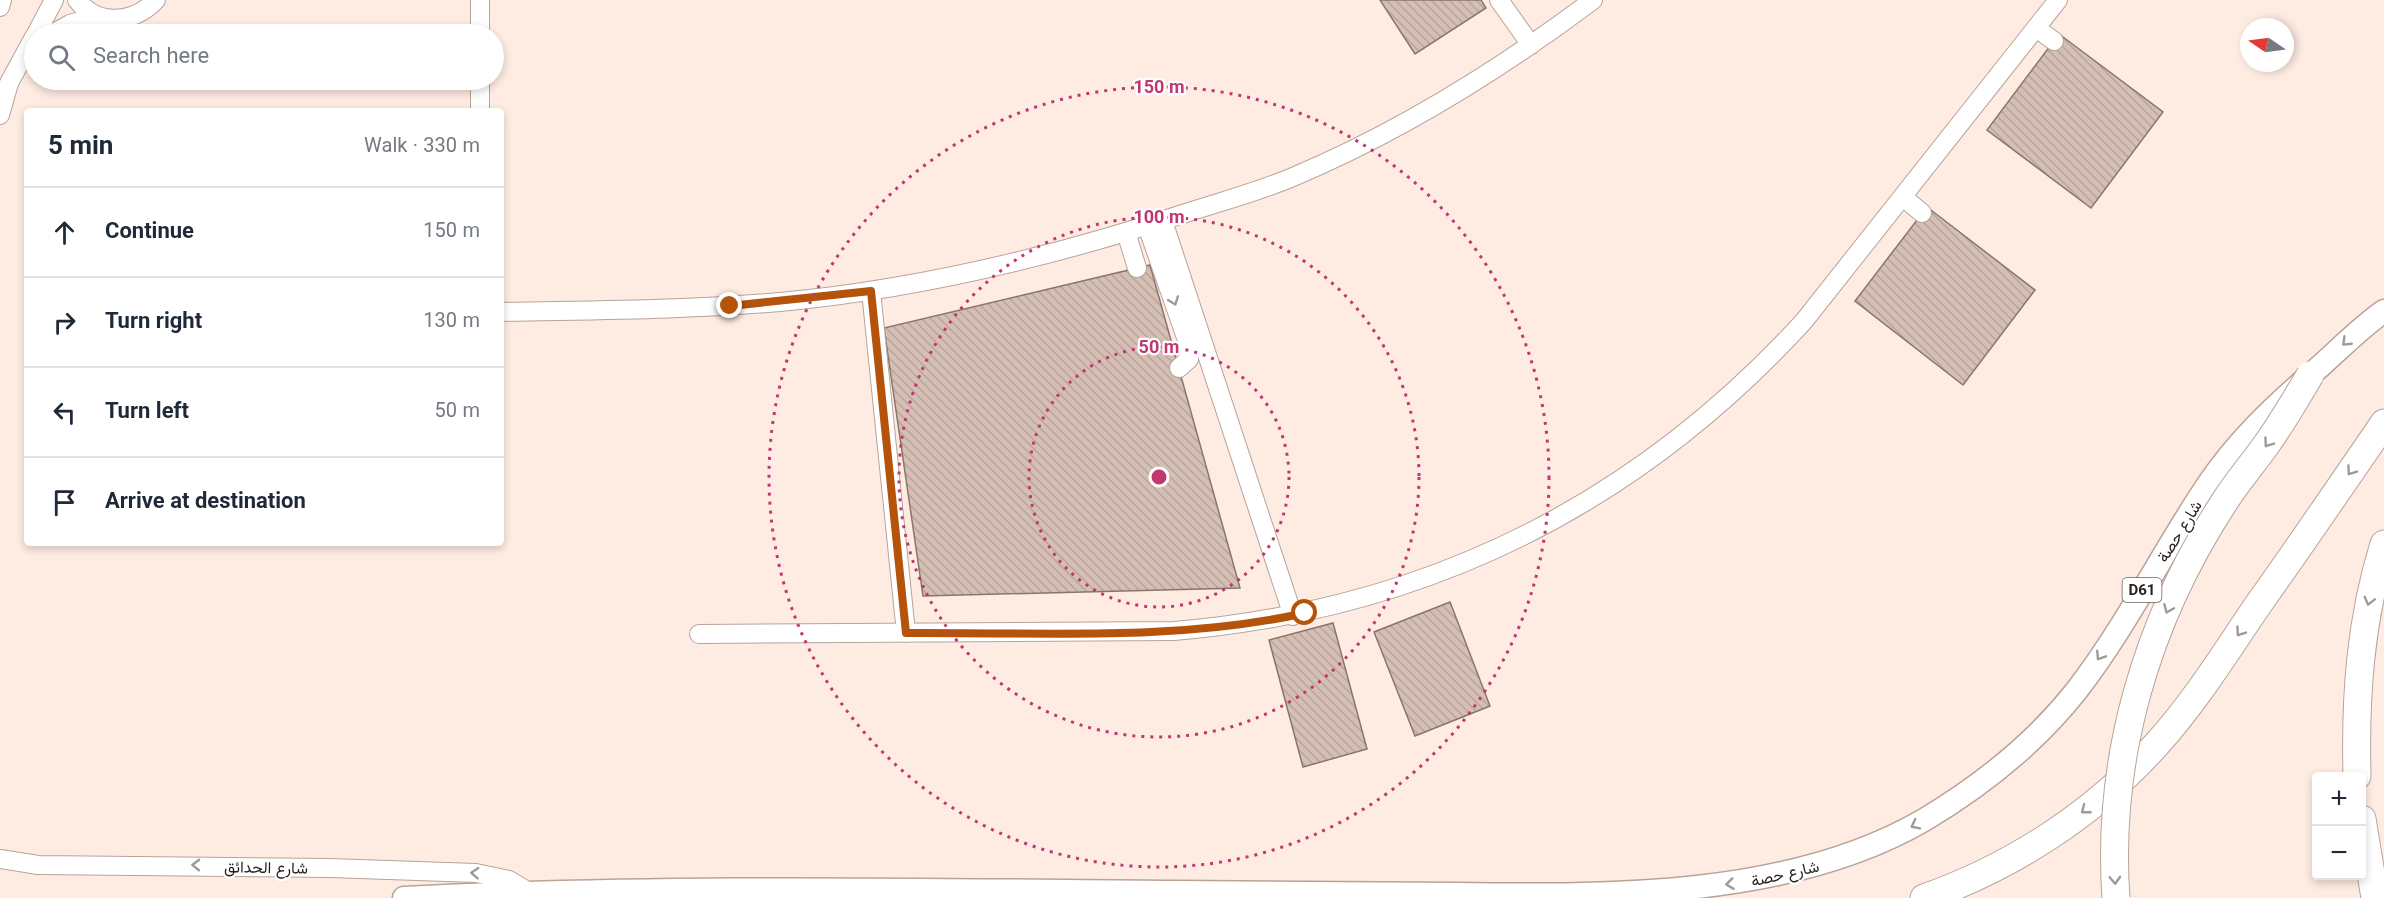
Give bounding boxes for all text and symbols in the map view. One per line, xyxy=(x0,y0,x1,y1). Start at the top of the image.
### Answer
north arrow xyxy=(2240,18,2294,72)
search box xyxy=(24,24,504,90)
text: Search here xyxy=(93,40,209,75)
icon: search xyxy=(45,41,78,74)
text: 150 m xyxy=(1133,75,1185,103)
text: 5 min xyxy=(48,127,113,168)
text: Walk · 330 m xyxy=(364,131,480,163)
text: 100 m xyxy=(1133,205,1185,233)
text: Continue xyxy=(105,215,194,250)
icon: ahead xyxy=(48,216,81,249)
text: 150 m xyxy=(423,216,480,248)
route end xyxy=(716,292,742,318)
one-way arrow xyxy=(1166,295,1179,306)
text: Turn right xyxy=(105,305,202,340)
icon: right xyxy=(48,306,81,339)
text: 130 m xyxy=(423,306,480,338)
one-way arrow xyxy=(2342,334,2353,345)
text: 50 m xyxy=(1139,335,1179,363)
text: Turn left xyxy=(105,395,189,430)
icon: left xyxy=(48,396,81,429)
text: 50 m xyxy=(435,396,480,428)
one-way arrow xyxy=(2264,436,2275,447)
one-way arrow xyxy=(2347,465,2358,476)
centre of rings xyxy=(1149,467,1169,487)
text: Arrive at destination xyxy=(105,485,306,520)
icon: arrive xyxy=(48,486,81,519)
street label: شارع حصة xyxy=(2152,496,2210,568)
road number: D61 xyxy=(2122,578,2162,602)
one-way arrow xyxy=(2364,595,2376,606)
route start xyxy=(1291,599,1317,625)
one-way arrow xyxy=(2163,603,2175,614)
one-way arrow xyxy=(2236,625,2247,636)
one-way arrow xyxy=(2096,650,2108,660)
map controls xyxy=(2312,772,2366,880)
button: + xyxy=(2312,772,2366,826)
one-way arrow xyxy=(2081,802,2092,813)
one-way arrow xyxy=(1910,818,1921,830)
button: − xyxy=(2312,826,2366,880)
street label: شارع حصة xyxy=(1749,855,1822,895)
street label: شارع الحدائق xyxy=(224,856,308,883)
one-way arrow xyxy=(191,859,200,872)
one-way arrow xyxy=(470,867,479,880)
one-way arrow xyxy=(2109,876,2121,885)
one-way arrow xyxy=(1726,877,1735,890)

